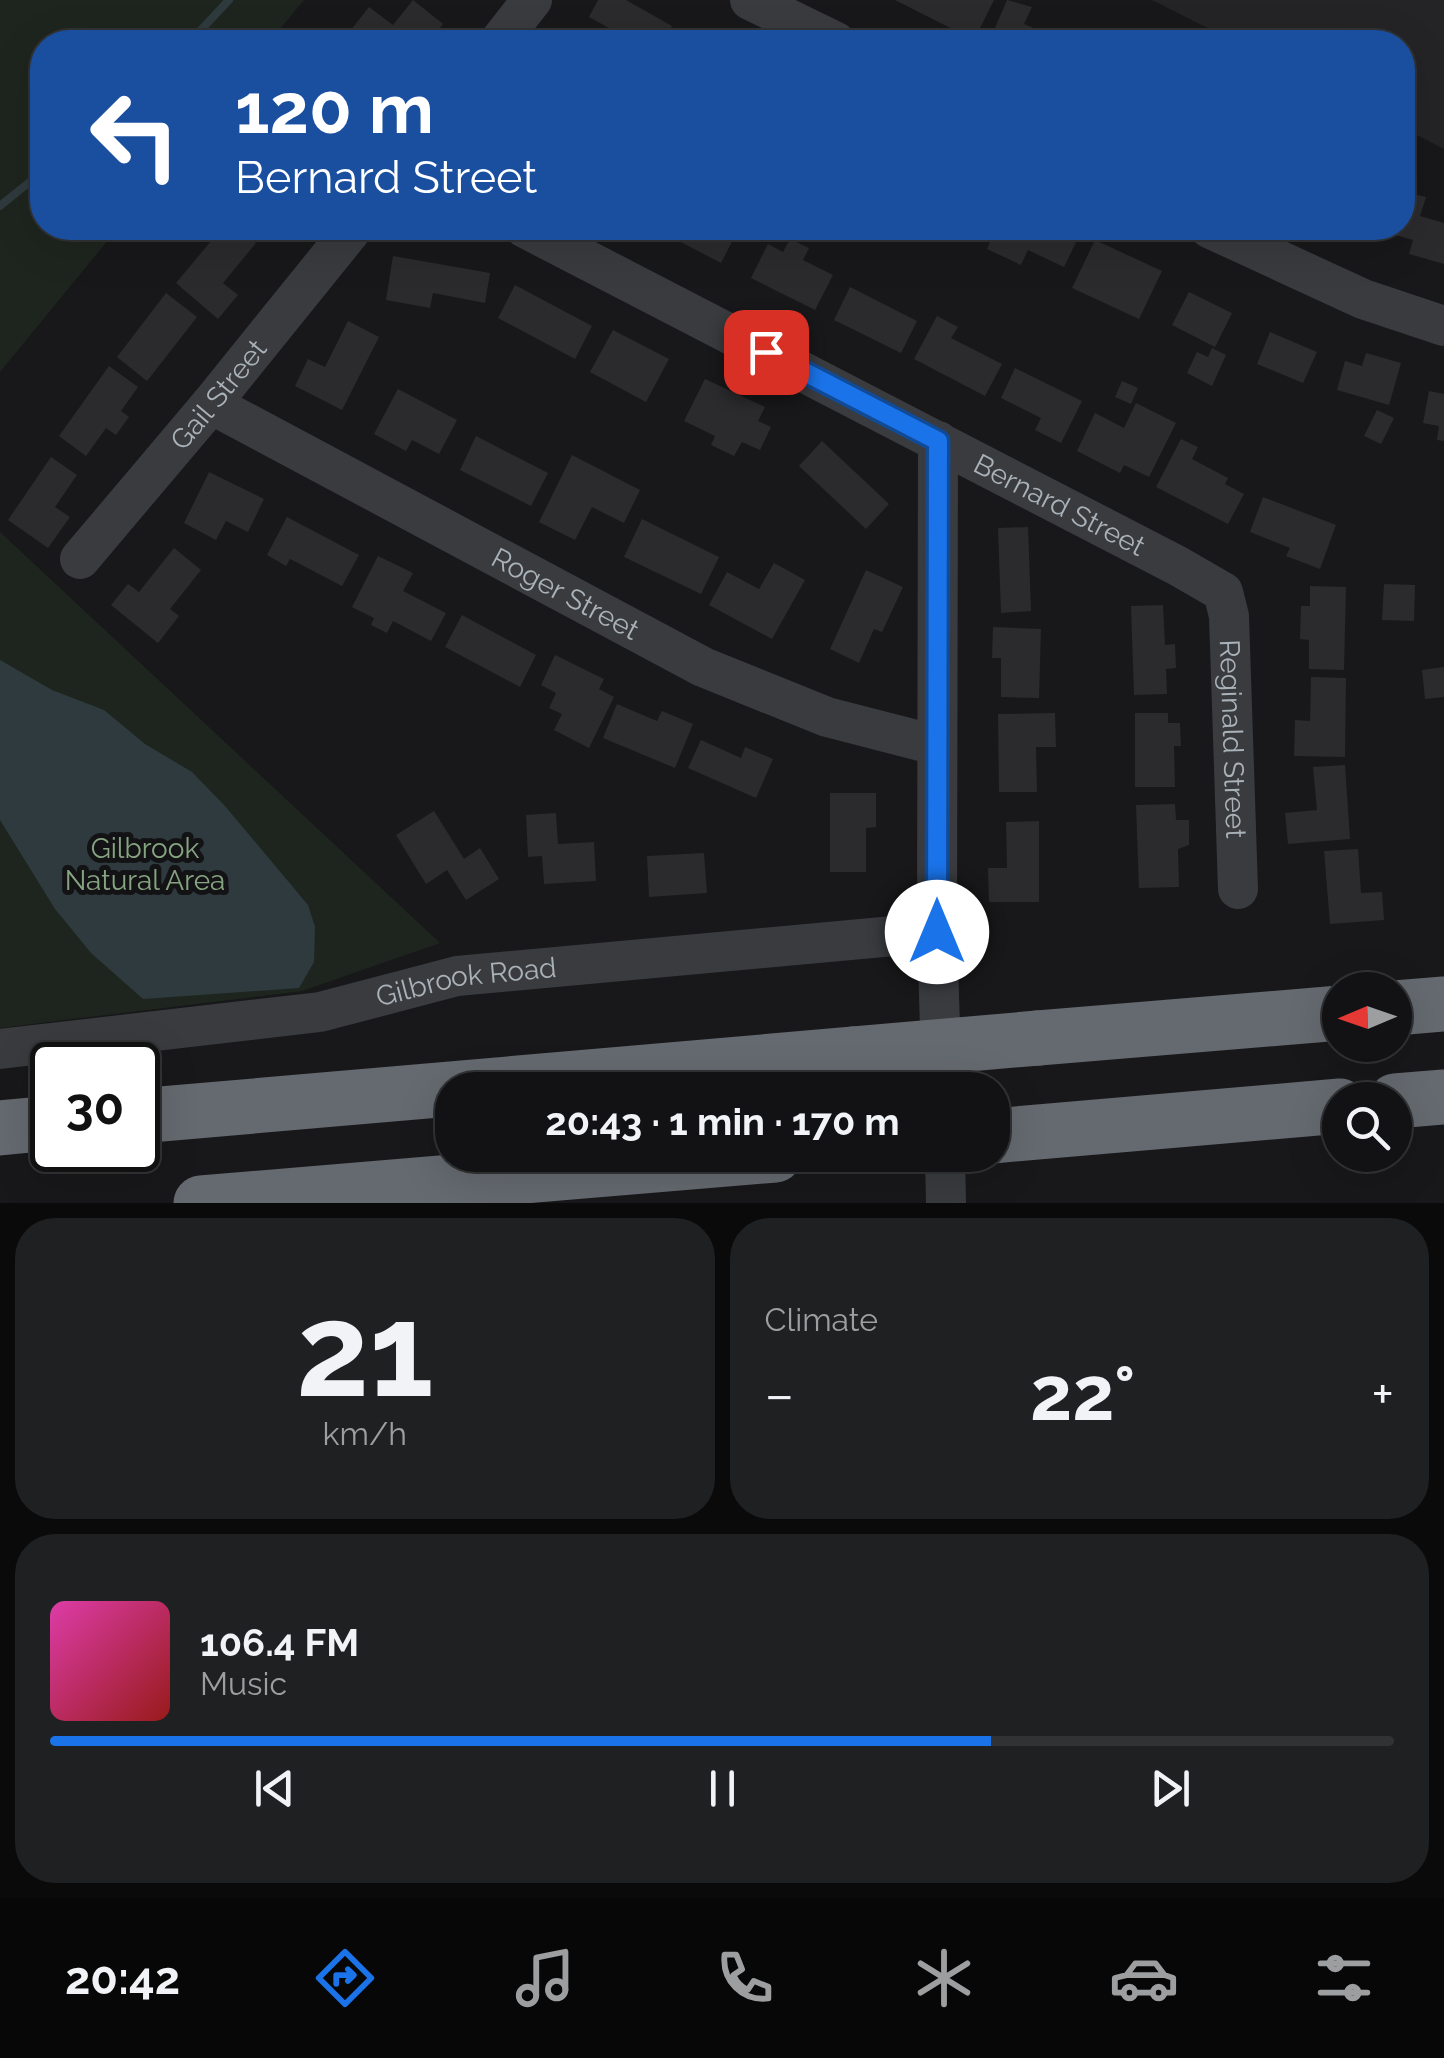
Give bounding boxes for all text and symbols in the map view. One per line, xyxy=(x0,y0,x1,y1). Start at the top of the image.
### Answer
text: 120 m xyxy=(235,67,434,149)
icon: left xyxy=(70,70,200,200)
text: Bernard Street xyxy=(235,151,537,204)
pin xyxy=(724,310,809,395)
icon: arrive xyxy=(739,325,794,380)
street label: Gail Street xyxy=(164,332,274,457)
street label: Bernard Street xyxy=(968,447,1151,563)
street label: Roger Street xyxy=(486,541,645,647)
street label: Reginald Street xyxy=(1213,639,1252,840)
park label: Gilbrook Natural Area xyxy=(65,832,225,897)
position arrow xyxy=(885,880,989,984)
street label: Gilbrook Road xyxy=(372,951,558,1014)
north arrow xyxy=(1322,972,1412,1062)
map controls xyxy=(1322,972,1412,1172)
speed limit sign: 30 xyxy=(30,1042,160,1172)
button: search xyxy=(1322,1082,1412,1172)
text: 20:43 · 1 min · 170 m xyxy=(545,1099,900,1144)
text: 21 xyxy=(296,1274,434,1426)
text: Climate xyxy=(765,1301,878,1338)
text: 22° xyxy=(1030,1349,1135,1438)
text: − xyxy=(765,1362,794,1427)
text: + xyxy=(1371,1362,1394,1427)
text: km/h xyxy=(323,1415,407,1452)
text: 106.4 FM xyxy=(200,1620,359,1665)
text: Music xyxy=(200,1665,287,1702)
icon: previous xyxy=(247,1761,302,1816)
icon: pause xyxy=(695,1761,750,1816)
icon: next xyxy=(1143,1761,1198,1816)
icon: directions xyxy=(310,1943,380,2013)
icon: music xyxy=(510,1943,580,2013)
icon: phone xyxy=(710,1943,780,2013)
icon: climate xyxy=(909,1943,979,2013)
icon: car xyxy=(1109,1943,1179,2013)
icon: filters xyxy=(1309,1943,1379,2013)
text: 20:42 xyxy=(65,1952,180,2005)

